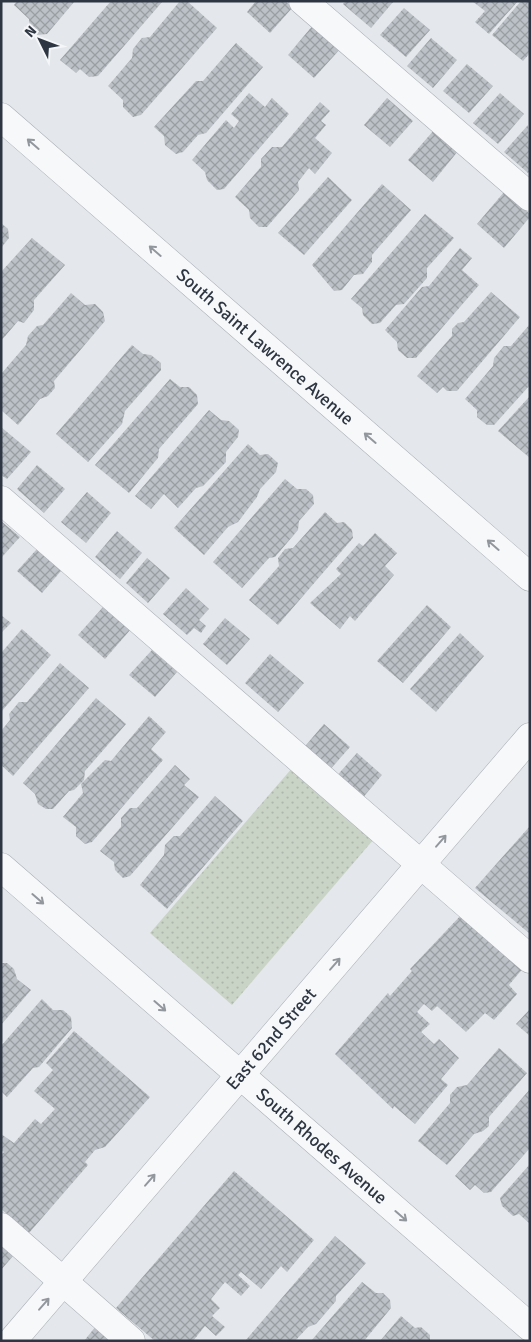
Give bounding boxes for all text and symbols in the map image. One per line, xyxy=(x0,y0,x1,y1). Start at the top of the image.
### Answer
north arrow xyxy=(15,15,65,65)
text: N xyxy=(21,22,40,41)
one-way arrow xyxy=(26,139,39,150)
one-way arrow xyxy=(149,245,162,257)
street label: South Saint Lawrence Avenue xyxy=(172,264,358,430)
one-way arrow xyxy=(364,432,377,444)
one-way arrow xyxy=(487,539,500,550)
one-way arrow xyxy=(435,834,447,847)
one-way arrow xyxy=(31,893,44,904)
one-way arrow xyxy=(329,958,340,971)
street label: East 62nd Street xyxy=(221,983,321,1094)
one-way arrow xyxy=(154,1000,167,1011)
street label: South Rhodes Avenue xyxy=(252,1083,392,1209)
one-way arrow xyxy=(144,1174,155,1187)
one-way arrow xyxy=(395,1210,408,1222)
one-way arrow xyxy=(38,1297,50,1310)

